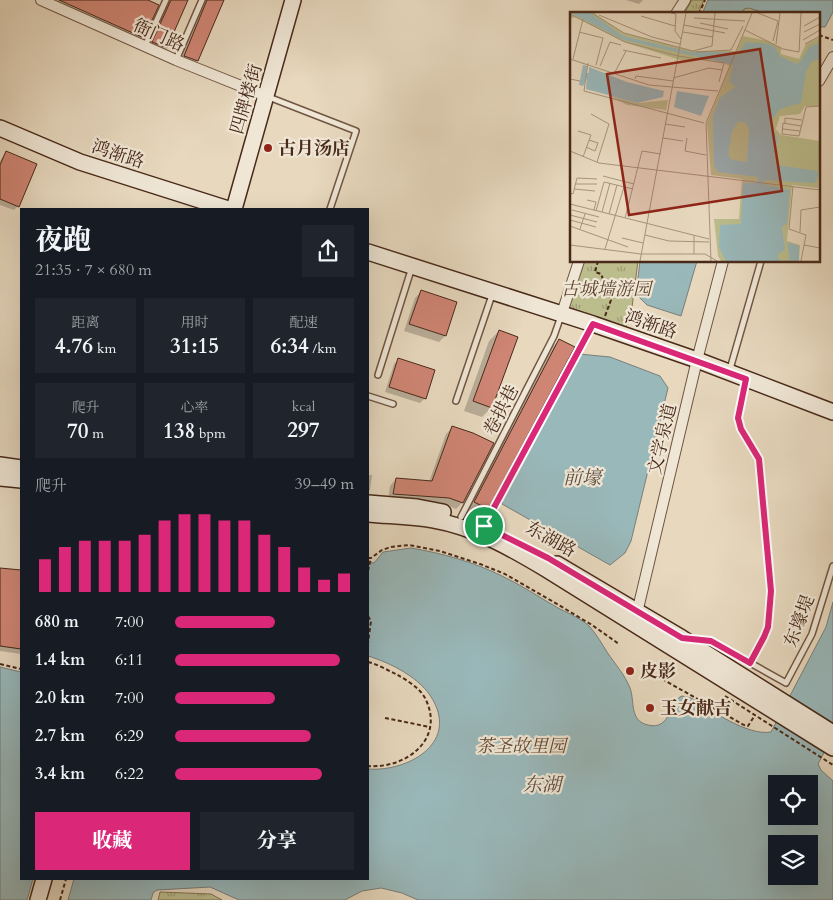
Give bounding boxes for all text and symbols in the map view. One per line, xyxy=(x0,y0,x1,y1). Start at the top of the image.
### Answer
inset map xyxy=(570,12,820,262)
street label: 衙门路 xyxy=(129,13,189,58)
street label: 四牌楼街 xyxy=(225,61,268,137)
street label: 鸿渐路 xyxy=(88,134,147,175)
place label: 古月汤店 xyxy=(278,136,350,161)
marker: 古月汤店 xyxy=(262,142,274,154)
text: 夜跑 xyxy=(35,221,91,259)
button: share xyxy=(302,225,354,277)
text: 21:35 · 7 × 680 m xyxy=(35,259,152,281)
park label: 古城墙游园 xyxy=(561,277,654,302)
street label: 鸿渐路 xyxy=(621,304,680,345)
text: 距离 xyxy=(72,313,100,332)
text: 用时 xyxy=(181,313,209,332)
text: 配速 xyxy=(290,313,318,332)
text: 4.76 xyxy=(55,332,93,361)
text: 31:15 xyxy=(170,332,219,361)
text: 6:34 xyxy=(270,332,309,361)
text: km xyxy=(93,339,116,358)
text: /km xyxy=(309,339,337,358)
street label: 卷拱巷 xyxy=(478,380,525,440)
text: kcal xyxy=(292,397,315,416)
text: 爬升 xyxy=(72,398,100,417)
text: 心率 xyxy=(181,398,209,417)
street label: 文学泉道 xyxy=(642,401,683,477)
text: 297 xyxy=(287,416,320,445)
text: 70 xyxy=(67,417,88,446)
text: 138 xyxy=(163,417,195,446)
text: m xyxy=(88,424,104,443)
text: bpm xyxy=(195,424,226,443)
water label: 前壕 xyxy=(563,465,604,491)
text: 39–49 m xyxy=(295,473,354,495)
text: 爬升 xyxy=(35,475,67,497)
pin xyxy=(463,505,505,547)
icon: arrive xyxy=(470,512,498,540)
street label: 东湖路 xyxy=(521,515,580,563)
street label: 东壕堤 xyxy=(778,591,821,651)
text: 680 m xyxy=(35,611,79,633)
text: 7:00 xyxy=(115,611,144,633)
text: 1.4 km xyxy=(35,649,85,671)
text: 6:11 xyxy=(115,649,144,671)
place label: 皮影 xyxy=(640,659,676,684)
marker: 皮影 xyxy=(624,665,636,677)
text: 2.0 km xyxy=(35,687,85,709)
text: 7:00 xyxy=(115,687,144,709)
place label: 玉女献吉 xyxy=(660,696,732,721)
marker: 玉女献吉 xyxy=(644,702,656,714)
text: 2.7 km xyxy=(35,725,85,747)
text: 6:29 xyxy=(115,725,144,747)
park label: 茶圣故里园 xyxy=(476,734,569,759)
text: 3.4 km xyxy=(35,763,85,785)
text: 6:22 xyxy=(115,763,144,785)
water label: 东湖 xyxy=(523,772,564,798)
map controls xyxy=(768,775,818,885)
button: locate xyxy=(768,775,818,825)
button: 收藏 xyxy=(35,812,190,870)
button: 分享 xyxy=(200,812,354,870)
button: layers xyxy=(768,835,818,885)

